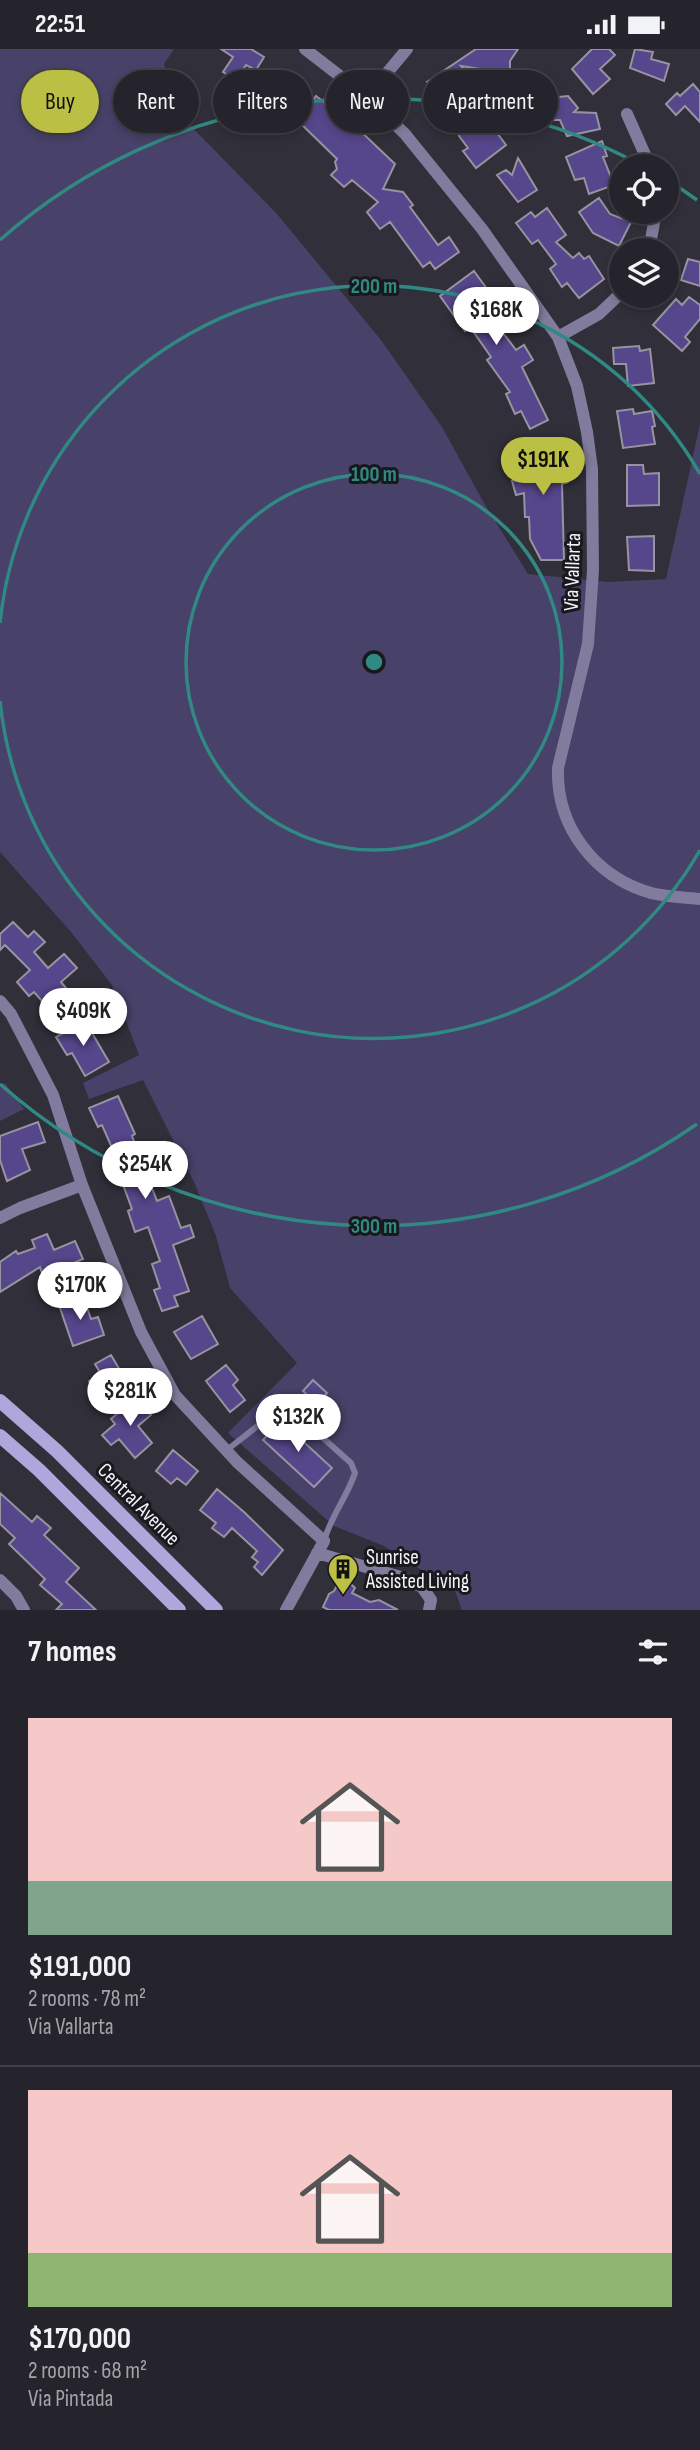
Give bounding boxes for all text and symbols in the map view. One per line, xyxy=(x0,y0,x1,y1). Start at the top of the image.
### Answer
text: 22:51 xyxy=(35,9,85,40)
chip: Buy xyxy=(21,70,99,133)
chip: Rent xyxy=(113,70,199,133)
chip: Filters xyxy=(213,70,312,133)
chip: New xyxy=(326,70,409,133)
chip: Apartment xyxy=(423,70,558,133)
map controls xyxy=(609,154,679,308)
button: locate xyxy=(609,154,679,224)
button: layers xyxy=(609,238,679,308)
text: 200 m xyxy=(351,274,397,299)
pin: $168K xyxy=(447,287,545,347)
text: $168K xyxy=(469,296,523,324)
pin: $191K xyxy=(494,437,592,497)
text: $191K xyxy=(517,446,569,474)
text: 100 m xyxy=(351,462,397,487)
street label: Via Vallarta xyxy=(559,532,586,612)
centre of rings xyxy=(362,650,386,674)
pin: $409K xyxy=(34,989,132,1048)
text: $409K xyxy=(55,997,111,1025)
pin: $254K xyxy=(96,1141,194,1201)
text: $254K xyxy=(118,1150,172,1178)
text: 300 m xyxy=(351,1214,397,1239)
pin: $170K xyxy=(31,1263,129,1322)
text: $170K xyxy=(54,1271,106,1299)
pin: $281K xyxy=(81,1369,179,1428)
text: $281K xyxy=(103,1377,157,1405)
pin: $132K xyxy=(249,1395,347,1454)
text: $132K xyxy=(272,1403,324,1431)
street label: Central Avenue xyxy=(92,1458,185,1551)
place label: Sunrise Assisted Living xyxy=(365,1545,469,1594)
building icon: Sunrise Assisted Living xyxy=(326,1552,360,1596)
icon: filters xyxy=(634,1633,672,1671)
text: 7 homes xyxy=(28,1634,116,1670)
icon: home xyxy=(287,1764,413,1890)
text: $191,000 xyxy=(28,1949,131,1985)
text: 2 rooms · 78 m² xyxy=(28,1985,146,2013)
text: Via Vallarta xyxy=(28,2013,114,2041)
icon: home xyxy=(287,2136,413,2262)
text: $170,000 xyxy=(28,2321,131,2357)
text: 2 rooms · 68 m² xyxy=(28,2357,147,2385)
text: Via Pintada xyxy=(28,2385,113,2413)

